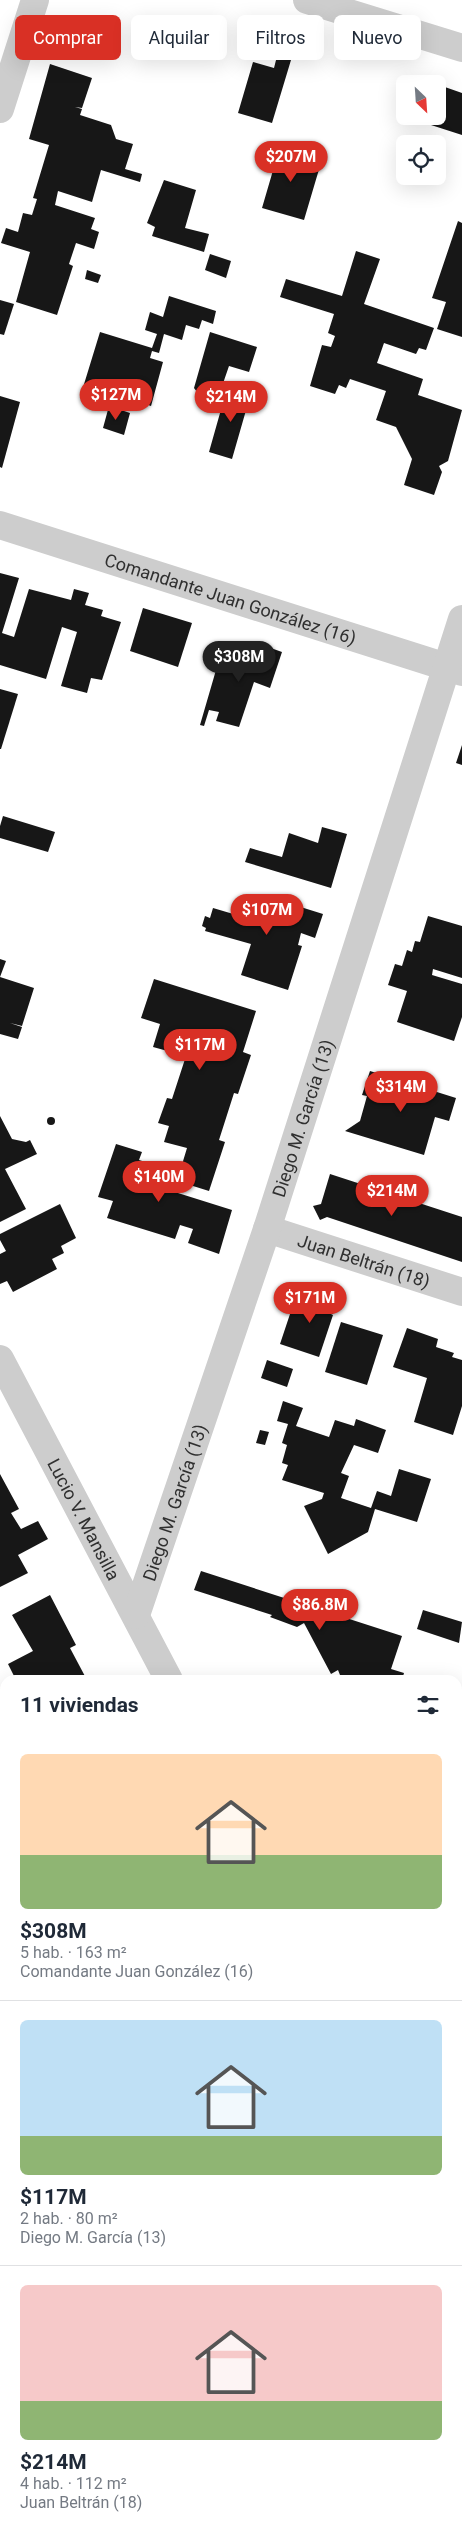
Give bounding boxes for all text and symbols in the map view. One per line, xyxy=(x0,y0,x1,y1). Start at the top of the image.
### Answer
chip: Comprar xyxy=(15,15,121,60)
chip: Alquilar xyxy=(131,15,227,60)
chip: Filtros xyxy=(237,15,324,60)
chip: Nuevo xyxy=(334,15,421,60)
north arrow xyxy=(396,75,446,125)
map controls xyxy=(396,75,446,185)
button: locate xyxy=(396,135,446,185)
pin: $207M xyxy=(256,140,326,183)
text: $207M xyxy=(266,147,316,166)
pin: $127M xyxy=(81,378,151,421)
pin: $214M xyxy=(196,380,266,423)
text: $127M xyxy=(91,385,141,404)
text: $214M xyxy=(206,387,256,406)
street label: Comandante Juan González (16) xyxy=(102,549,359,649)
pin: $308M xyxy=(204,640,274,683)
text: $308M xyxy=(214,647,264,666)
pin: $107M xyxy=(232,894,302,936)
text: $107M xyxy=(242,900,292,919)
pin: $117M xyxy=(165,1028,235,1071)
text: $117M xyxy=(175,1035,225,1054)
street label: Diego M. García (13) xyxy=(267,1037,338,1200)
pin: $314M xyxy=(366,1070,436,1113)
text: $314M xyxy=(376,1077,426,1096)
pin: $140M xyxy=(124,1160,194,1203)
text: $140M xyxy=(134,1167,184,1186)
pin: $214M xyxy=(357,1174,427,1217)
text: $214M xyxy=(367,1181,417,1200)
street label: Juan Beltrán (18) xyxy=(295,1229,433,1292)
pin: $171M xyxy=(275,1282,345,1324)
text: $171M xyxy=(285,1288,335,1307)
street label: Diego M. García (13) xyxy=(138,1421,212,1584)
street label: Lucio V. Mansilla xyxy=(44,1455,125,1583)
pin: $86.8M xyxy=(279,1588,361,1631)
text: $86.8M xyxy=(292,1595,348,1614)
icon: filters xyxy=(414,1691,442,1719)
text: 11 viviendas xyxy=(20,1693,139,1717)
icon: home xyxy=(186,1787,276,1877)
text: $308M xyxy=(20,1919,87,1943)
text: 5 hab. · 163 m² xyxy=(20,1943,127,1962)
text: Comandante Juan González (16) xyxy=(20,1962,253,1981)
icon: home xyxy=(186,2052,276,2142)
text: $117M xyxy=(20,2185,87,2209)
text: 2 hab. · 80 m² xyxy=(20,2209,118,2228)
text: Diego M. García (13) xyxy=(20,2228,166,2247)
icon: home xyxy=(186,2317,276,2407)
text: $214M xyxy=(20,2450,87,2474)
text: 4 hab. · 112 m² xyxy=(20,2474,127,2493)
text: Juan Beltrán (18) xyxy=(20,2493,142,2512)

